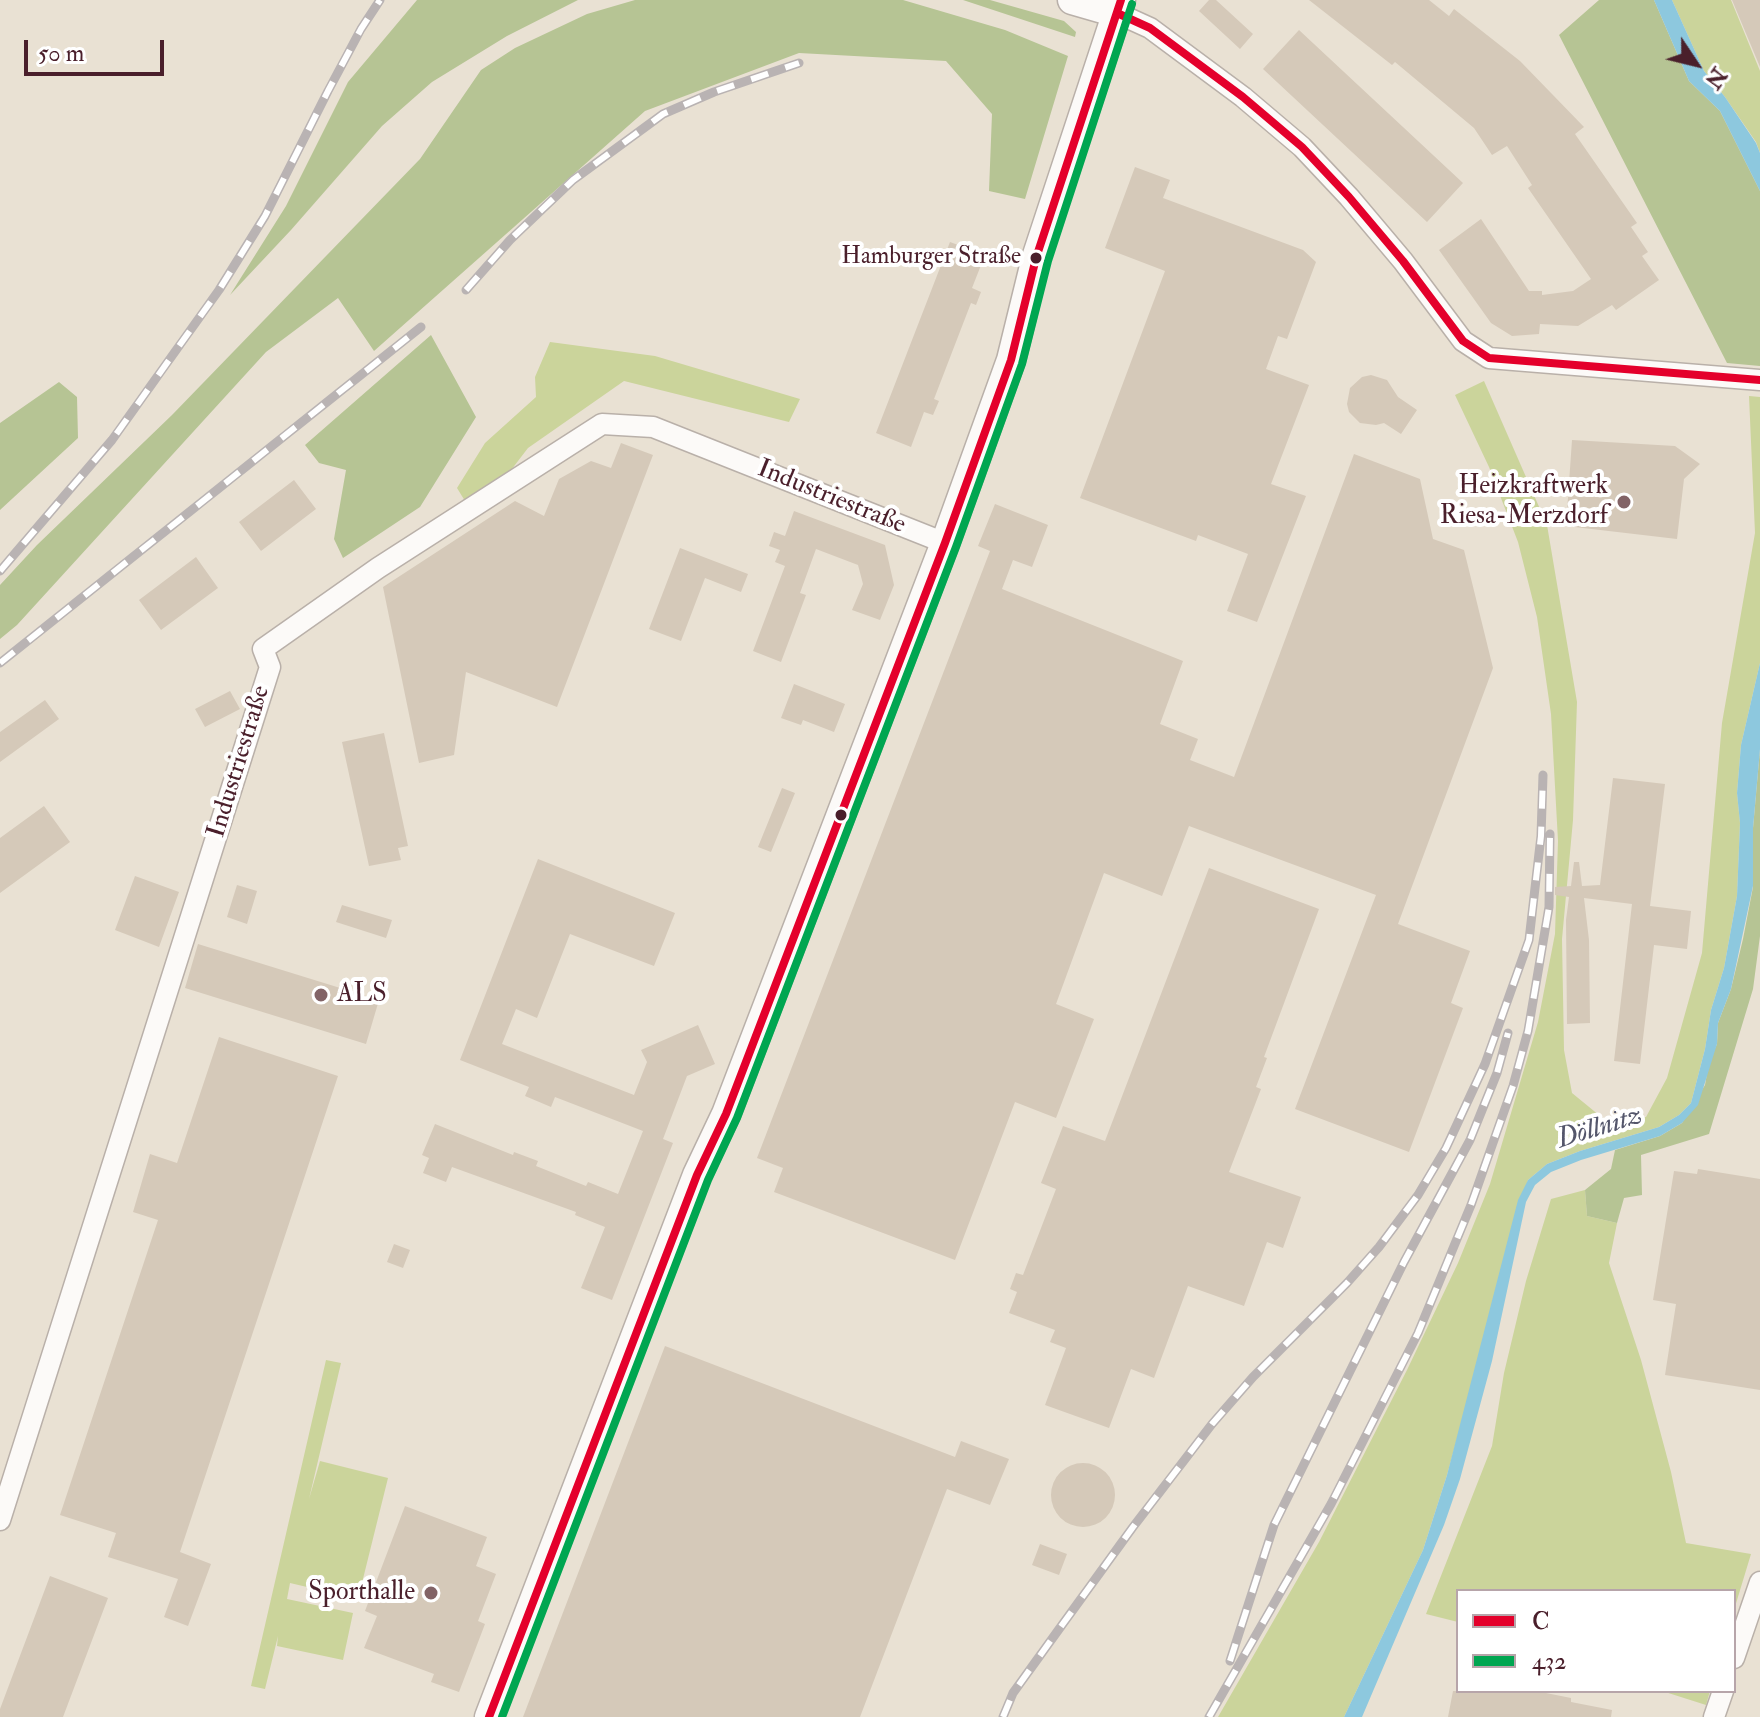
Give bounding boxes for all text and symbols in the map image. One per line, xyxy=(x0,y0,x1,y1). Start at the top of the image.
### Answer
scale bar xyxy=(28,24,168,74)
north arrow xyxy=(1656,24,1736,104)
text: 50 m xyxy=(38,38,84,69)
text: N xyxy=(1699,62,1733,94)
place label: Hamburger Straße xyxy=(841,244,1021,272)
marker: Hamburger Straße xyxy=(1028,250,1044,266)
street label: Industriestraße xyxy=(752,454,910,542)
place label: Heizkraftwerk Riesa-Merzdorf xyxy=(1440,471,1608,532)
marker: Heizkraftwerk Riesa-Merzdorf xyxy=(1615,493,1633,511)
street label: Industriestraße xyxy=(202,682,278,842)
unlabelled marker xyxy=(833,807,849,823)
place label: ALS xyxy=(337,979,387,1011)
marker: ALS xyxy=(312,986,330,1004)
water label: Döllnitz xyxy=(1553,1100,1647,1158)
place label: Sporthalle xyxy=(308,1577,415,1609)
marker: Sporthalle xyxy=(422,1584,440,1602)
legend xyxy=(1456,1589,1736,1693)
text: C xyxy=(1532,1606,1550,1637)
text: 432 xyxy=(1532,1646,1566,1677)

